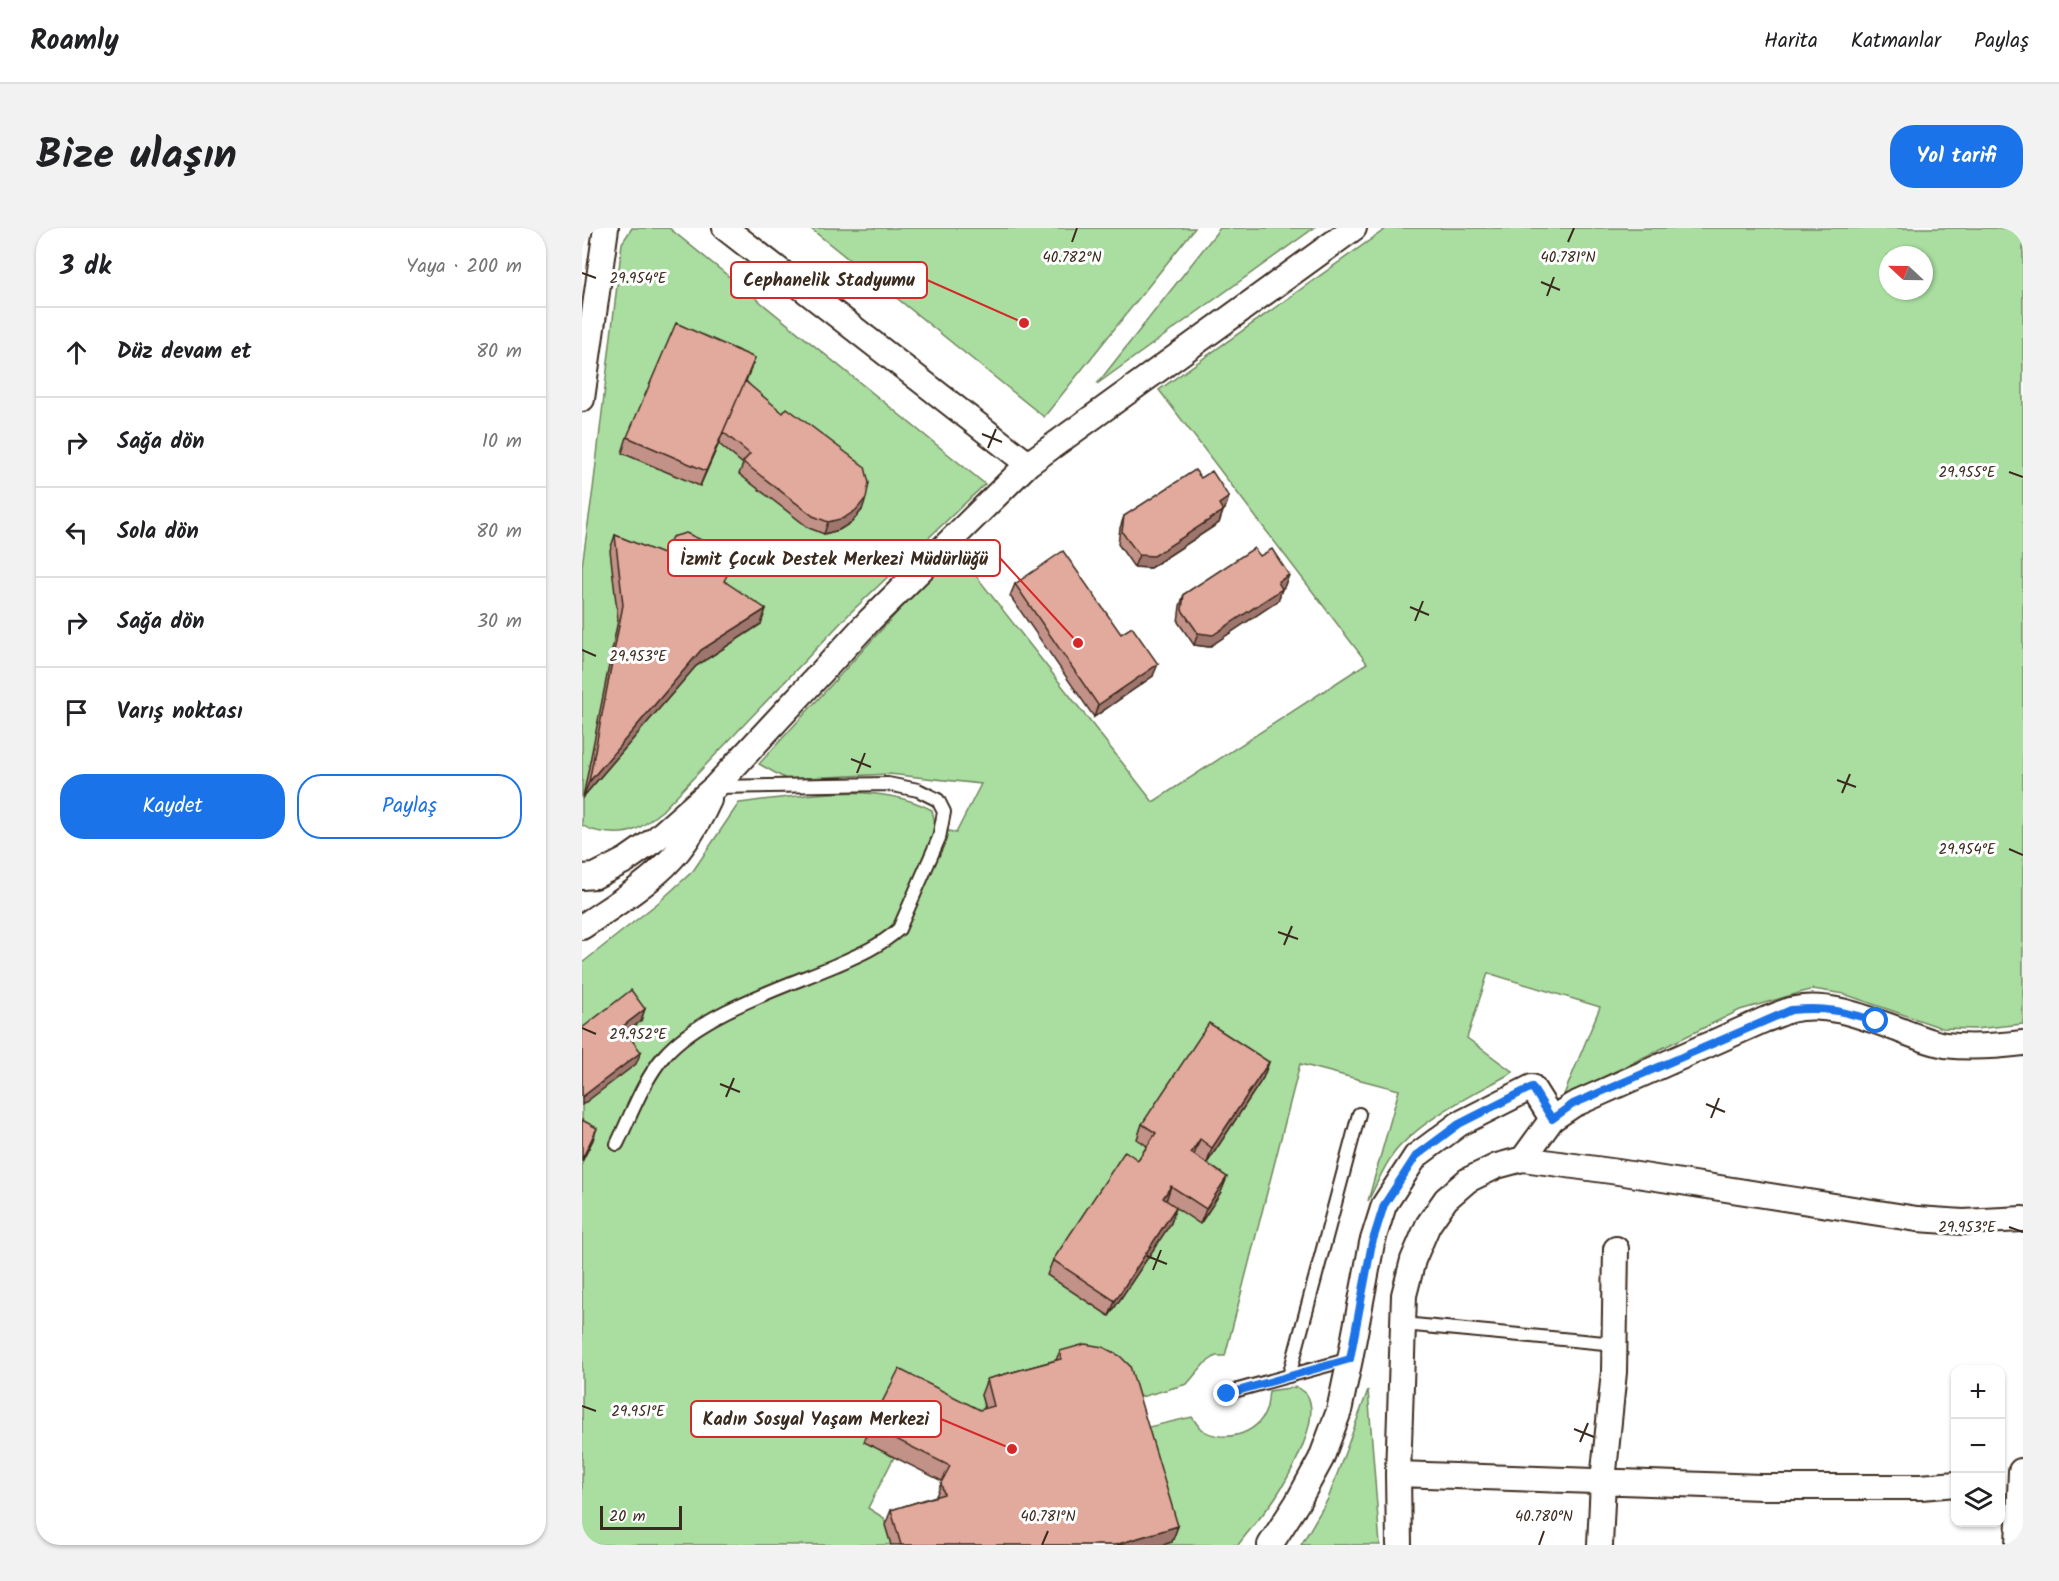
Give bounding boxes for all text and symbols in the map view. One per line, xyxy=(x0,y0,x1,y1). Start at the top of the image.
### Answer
text: Roamly xyxy=(30,19,119,64)
text: Harita xyxy=(1764,25,1818,58)
text: Katmanlar xyxy=(1851,25,1941,58)
text: Paylaş xyxy=(1974,25,2029,58)
text: Bize ulaşın xyxy=(36,123,237,190)
button: Yol tarifi xyxy=(1890,125,2023,188)
text: 3 dk xyxy=(60,246,111,288)
text: 40.782°N xyxy=(1042,246,1102,270)
text: 40.781°N xyxy=(1540,246,1596,270)
north arrow xyxy=(1879,246,1933,300)
text: Yaya · 200 m xyxy=(406,251,522,283)
callout: Cephanelik Stadyumu xyxy=(731,262,927,298)
text: 29.954°E xyxy=(609,267,668,291)
text: Cephanelik Stadyumu xyxy=(743,267,915,296)
text: Düz devam et xyxy=(117,335,251,370)
icon: ahead xyxy=(60,336,93,369)
text: 80 m xyxy=(476,336,522,368)
text: Sağa dön xyxy=(117,425,204,460)
icon: right xyxy=(60,426,93,459)
text: 10 m xyxy=(482,426,522,458)
text: 29.955°E xyxy=(1939,461,1997,485)
text: Sola dön xyxy=(117,515,199,550)
icon: left xyxy=(60,516,93,549)
text: 80 m xyxy=(476,516,522,548)
callout: İzmit Çocuk Destek Merkezi Müdürlüğü xyxy=(668,540,1000,576)
text: İzmit Çocuk Destek Merkezi Müdürlüğü xyxy=(680,546,988,575)
text: Sağa dön xyxy=(117,605,204,640)
icon: right xyxy=(60,606,93,639)
text: 30 m xyxy=(477,606,522,638)
text: 29.953°E xyxy=(609,645,668,669)
text: Varış noktası xyxy=(117,695,243,730)
icon: arrive xyxy=(60,696,93,729)
button: Kaydet xyxy=(60,774,285,839)
button: Paylaş xyxy=(297,774,522,839)
text: 29.954°E xyxy=(1938,838,1997,862)
route start xyxy=(1862,1007,1888,1033)
text: 29.952°E xyxy=(609,1023,668,1047)
text: 29.953°E xyxy=(1938,1216,1997,1240)
map controls xyxy=(1951,1365,2005,1527)
button: + xyxy=(1951,1365,2005,1419)
route end xyxy=(1213,1380,1239,1406)
text: 29.951°E xyxy=(611,1400,666,1424)
callout: Kadın Sosyal Yaşam Merkezi xyxy=(691,1401,941,1437)
text: Kadın Sosyal Yaşam Merkezi xyxy=(703,1406,930,1435)
button: − xyxy=(1951,1419,2005,1473)
button: layers xyxy=(1951,1473,2005,1527)
scale bar xyxy=(600,1503,682,1530)
text: 20 m xyxy=(609,1504,645,1529)
text: 40.781°N xyxy=(1020,1505,1076,1529)
text: 40.780°N xyxy=(1515,1505,1573,1529)

